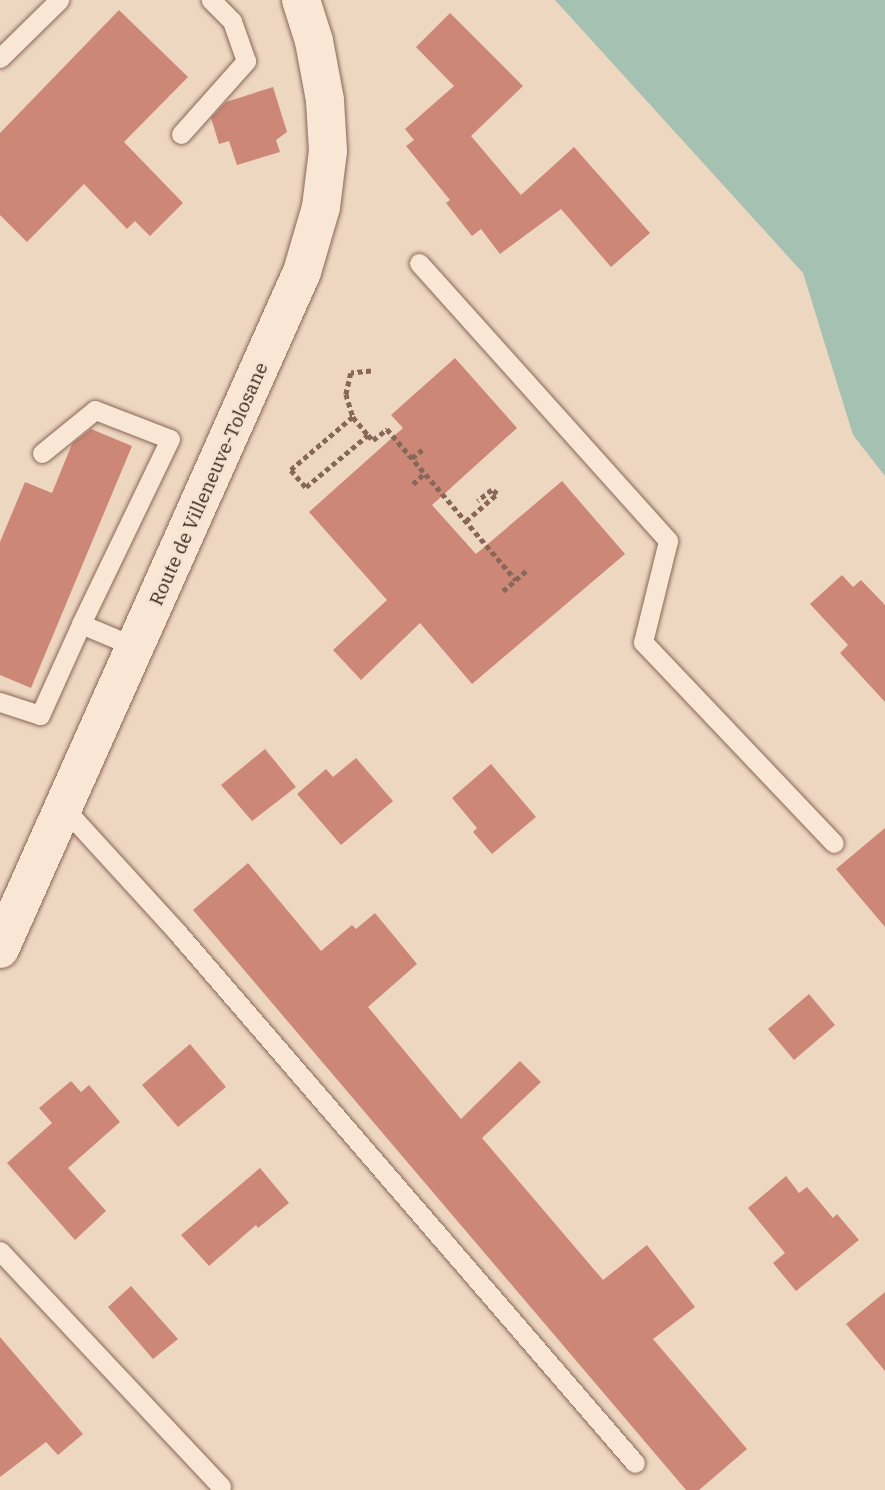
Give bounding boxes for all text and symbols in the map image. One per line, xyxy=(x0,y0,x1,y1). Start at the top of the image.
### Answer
street label: Route de Villeneuve-Tolosane xyxy=(145,359,273,609)

